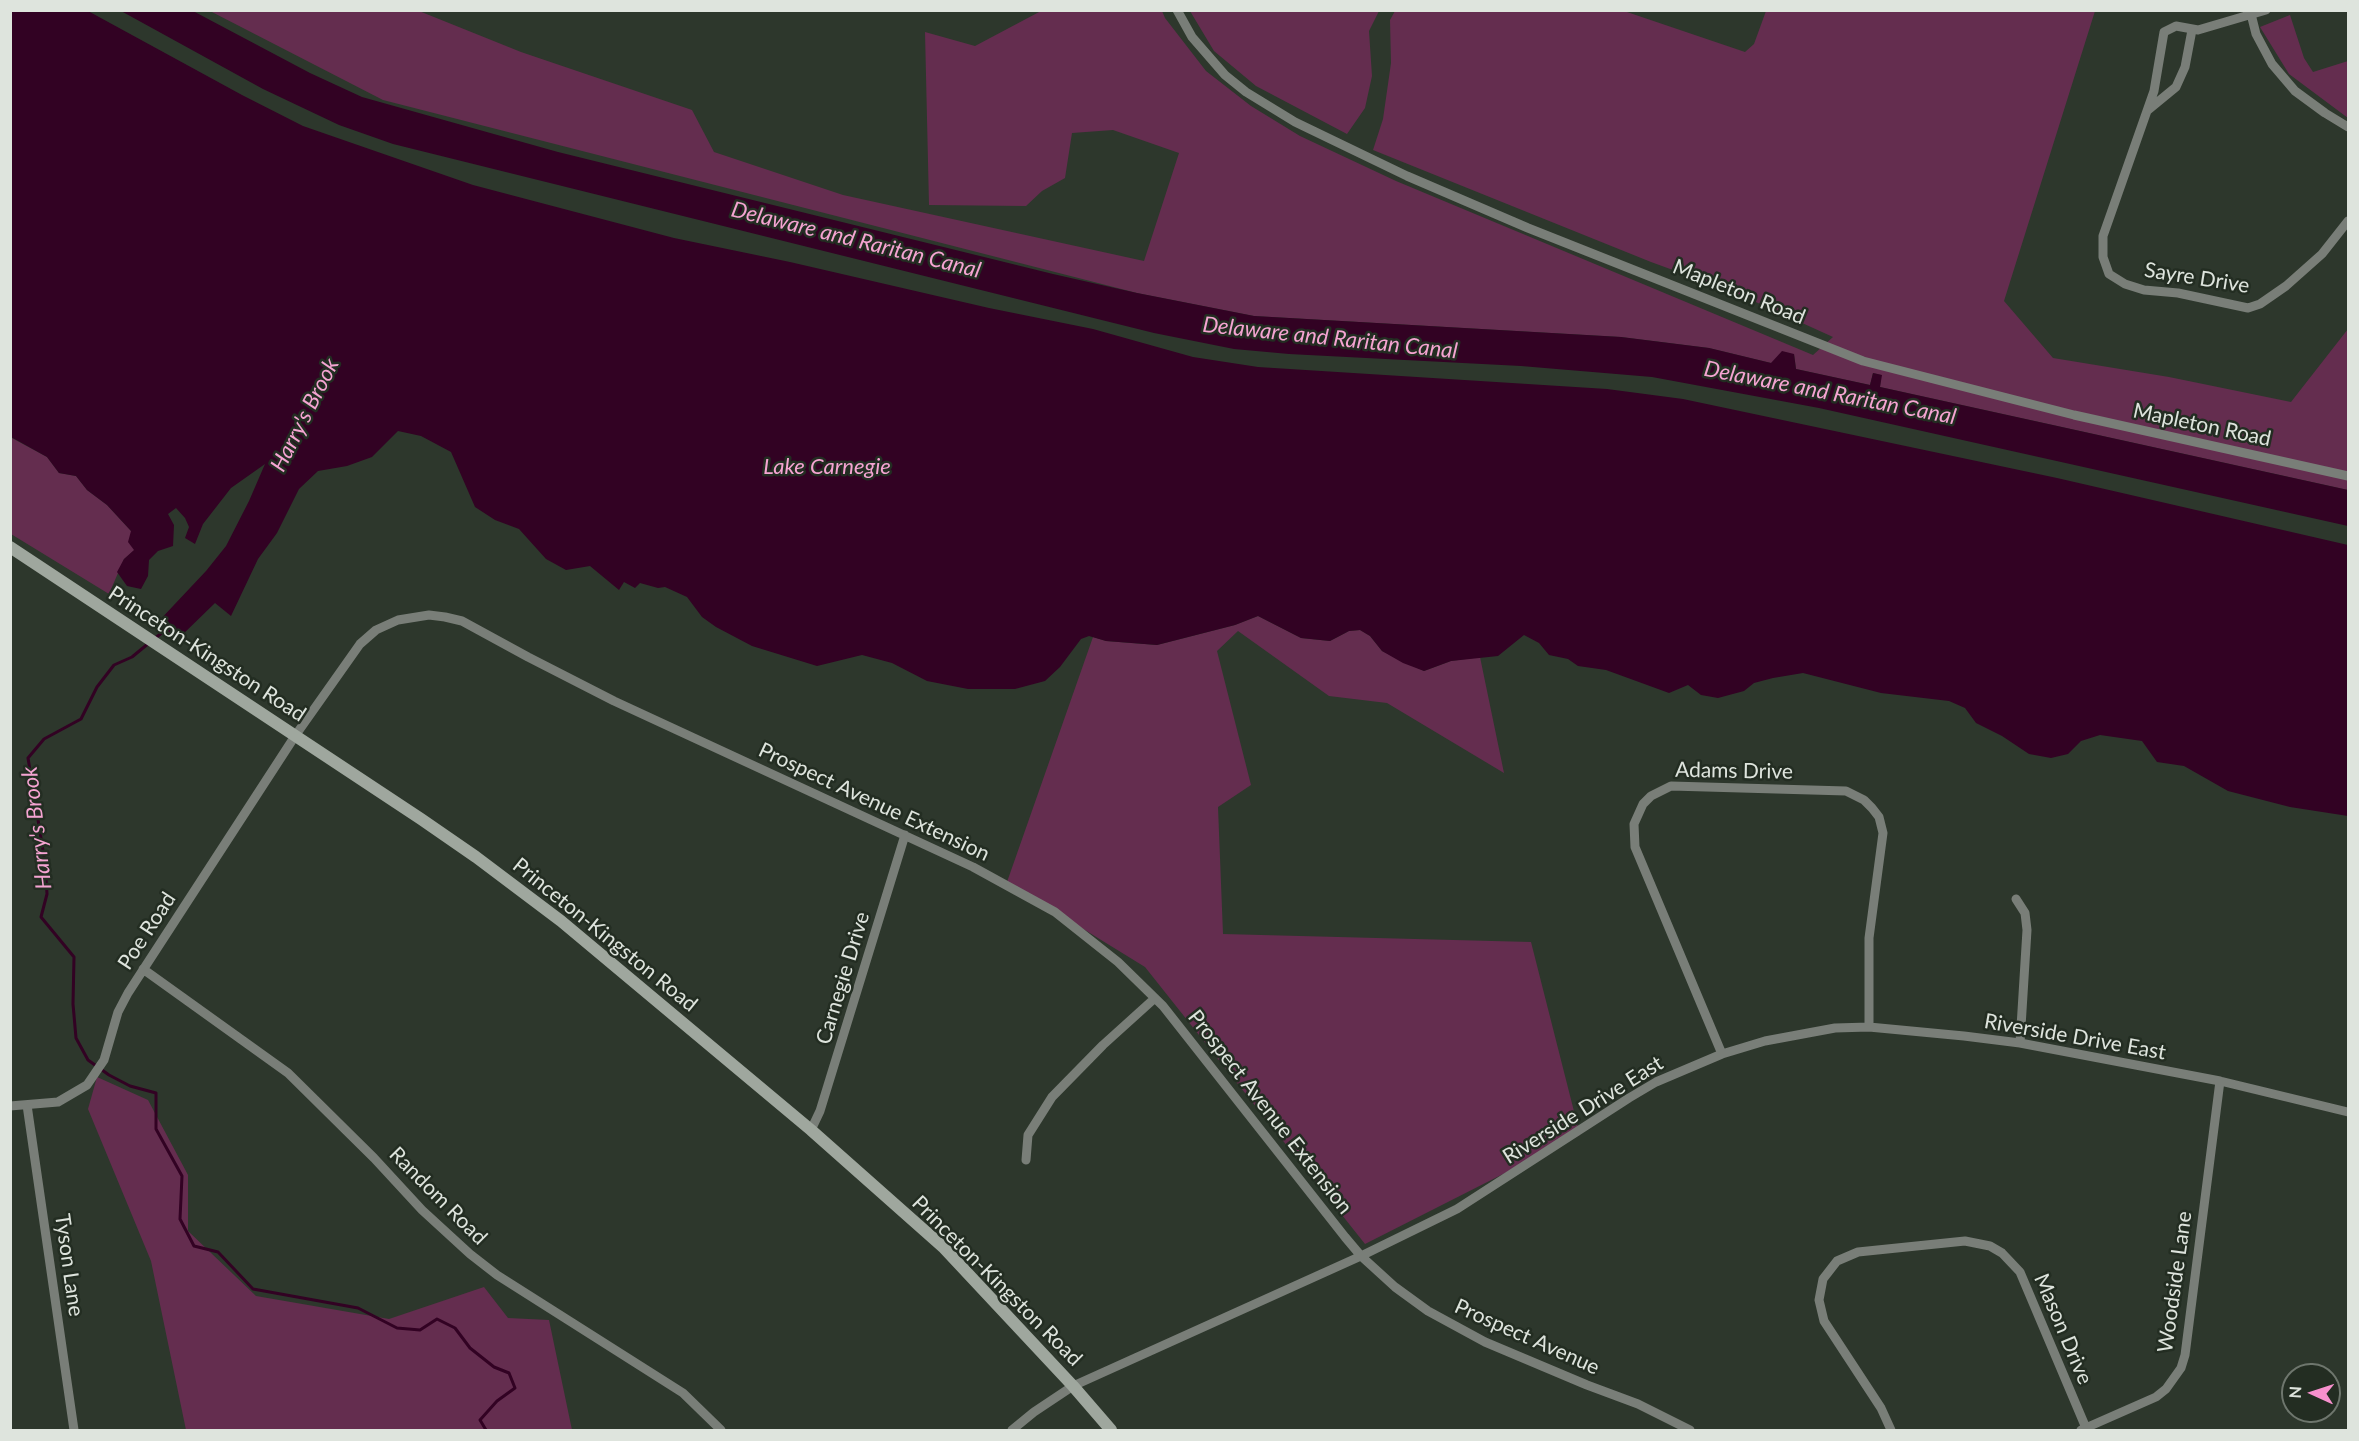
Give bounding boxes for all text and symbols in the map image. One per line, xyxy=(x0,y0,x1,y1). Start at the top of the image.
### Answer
water label: Delaware and Raritan Canal xyxy=(729,196,983,284)
street label: Mapleton Road xyxy=(1669,254,1809,330)
street label: Sayre Drive xyxy=(2143,257,2251,299)
water label: Delaware and Raritan Canal xyxy=(1201,311,1459,365)
water label: Harry's Brook xyxy=(265,354,345,476)
water label: Delaware and Raritan Canal xyxy=(1702,356,1958,430)
street label: Mapleton Road xyxy=(2131,398,2273,452)
water label: Lake Carnegie xyxy=(763,454,891,480)
street label: Princeton-Kingston Road xyxy=(104,581,310,727)
street label: Prospect Avenue Extension xyxy=(755,737,993,867)
street label: Adams Drive xyxy=(1675,757,1793,785)
water label: Harry's Brook xyxy=(16,765,58,891)
street label: Princeton-Kingston Road xyxy=(508,853,702,1017)
street label: Poe Road xyxy=(113,888,181,974)
street label: Carnegie Drive xyxy=(811,909,875,1047)
street label: Prospect Avenue Extension xyxy=(1183,1005,1357,1219)
street label: Riverside Drive East xyxy=(1982,1009,2168,1065)
street label: Riverside Drive East xyxy=(1498,1051,1668,1169)
street label: Random Road xyxy=(384,1142,492,1250)
street label: Princeton-Kingston Road xyxy=(907,1191,1087,1371)
street label: Woodside Lane xyxy=(2153,1210,2197,1354)
street label: Tyson Lane xyxy=(49,1212,89,1318)
street label: Mason Drive xyxy=(2028,1270,2098,1388)
street label: Prospect Avenue xyxy=(1451,1294,1603,1380)
north arrow xyxy=(2281,1363,2341,1423)
text: N xyxy=(2285,1385,2304,1399)

